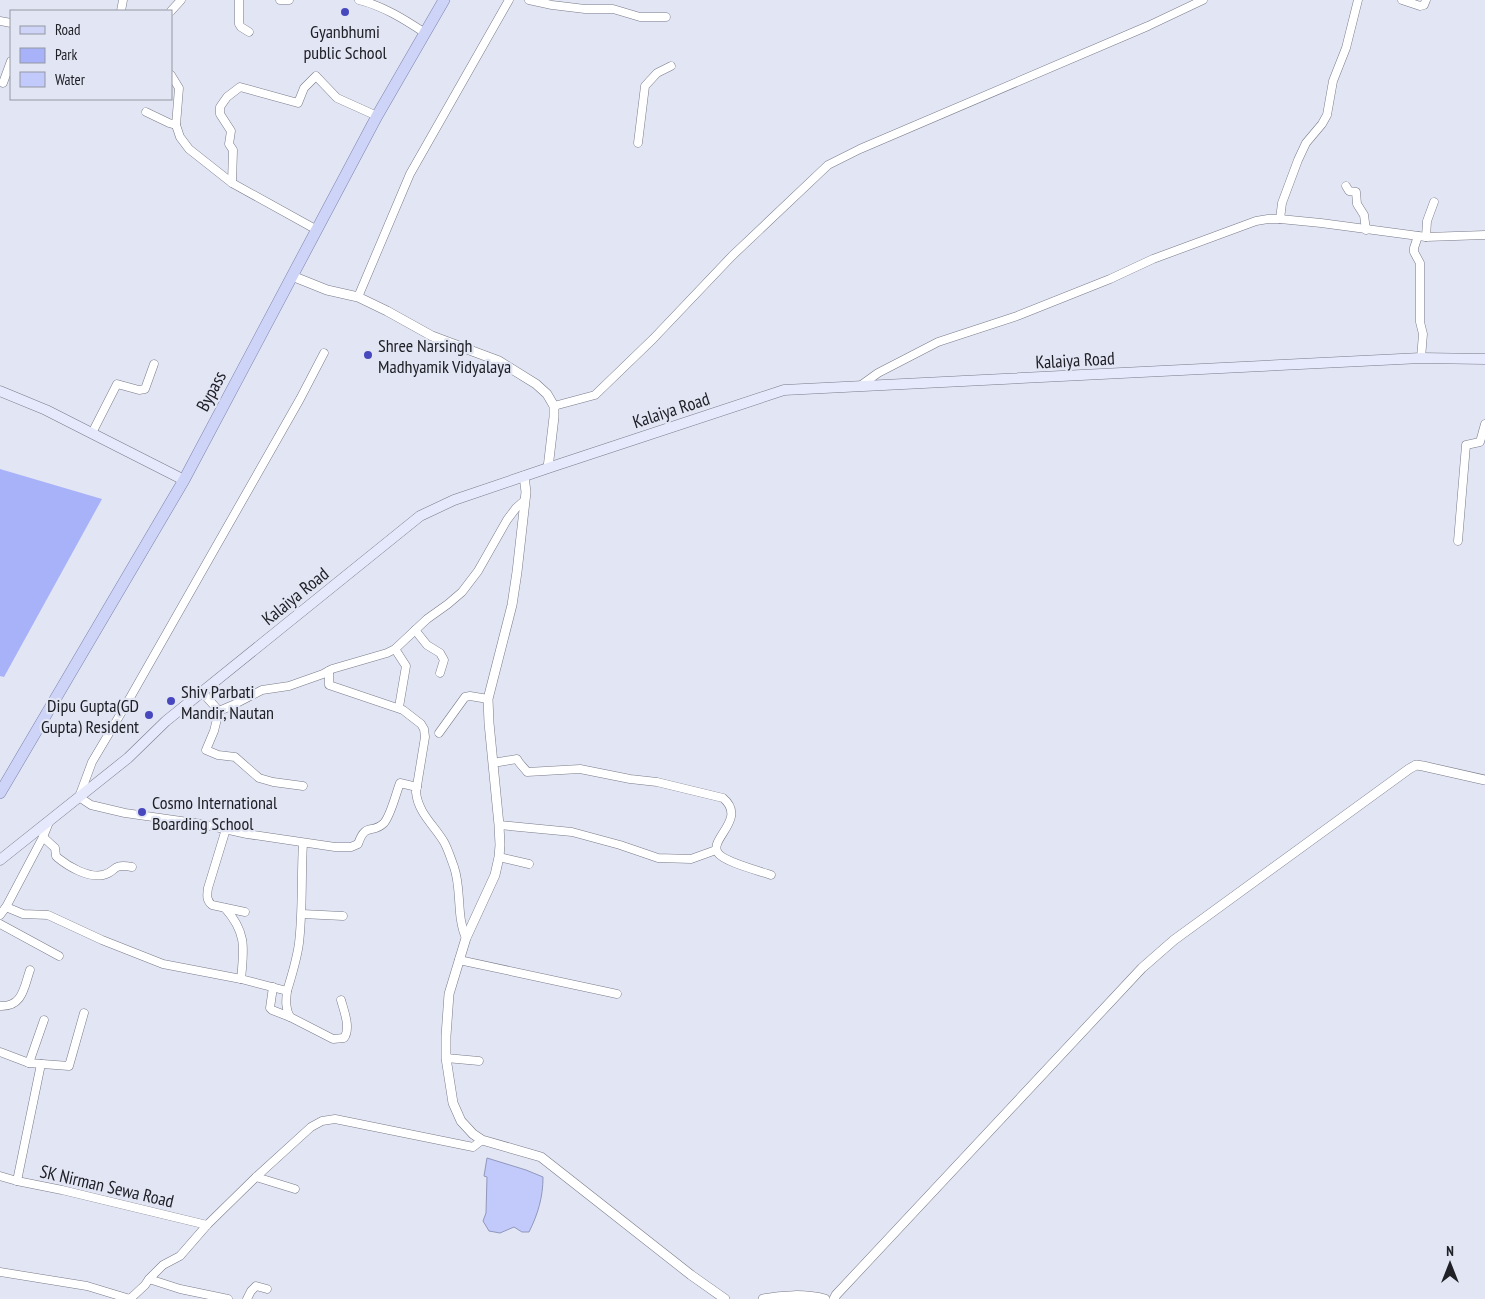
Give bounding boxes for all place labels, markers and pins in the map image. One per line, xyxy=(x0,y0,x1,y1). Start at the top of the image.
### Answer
marker: Gyanbhumi public School xyxy=(339,6,351,18)
place label: Gyanbhumi public School xyxy=(303,20,387,64)
place label: Shree Narsingh Madhyamik Vidyalaya xyxy=(378,334,511,378)
marker: Shree Narsingh Madhyamik Vidyalaya xyxy=(362,349,374,361)
place label: Shiv Parbati Mandir, Nautan xyxy=(181,680,274,724)
place label: Dipu Gupta(GD Gupta) Resident xyxy=(41,694,139,738)
marker: Shiv Parbati Mandir, Nautan xyxy=(165,695,177,707)
marker: Dipu Gupta(GD Gupta) Resident xyxy=(143,709,155,721)
place label: Cosmo International Boarding School xyxy=(152,791,278,835)
marker: Cosmo International Boarding School xyxy=(136,806,148,818)

